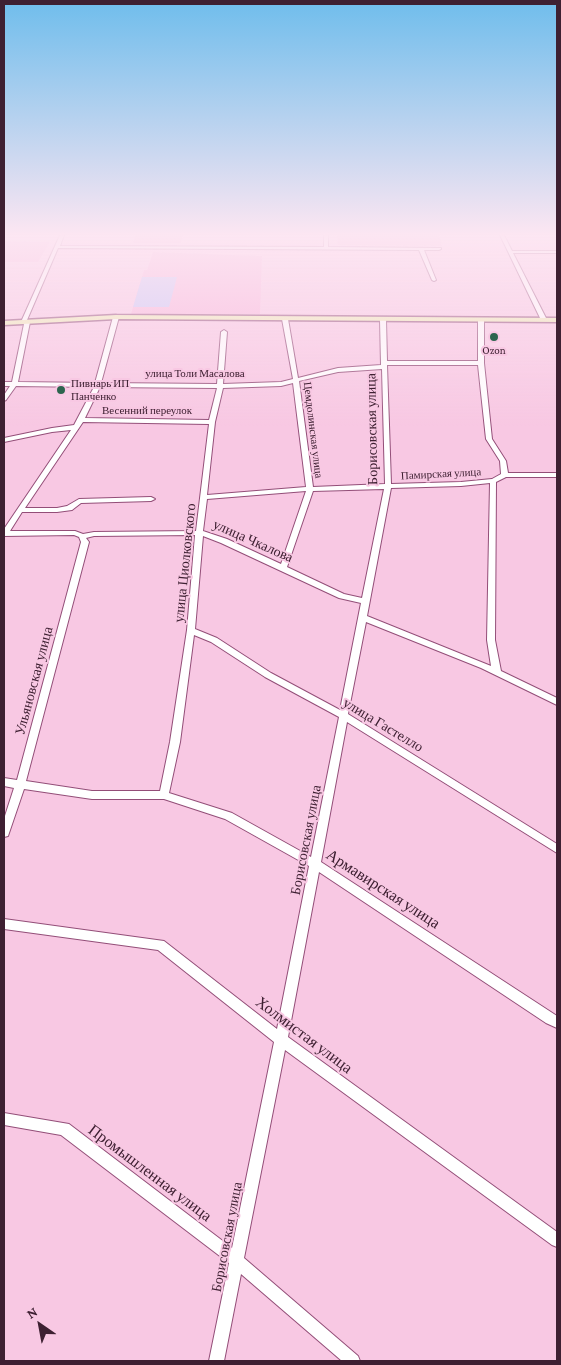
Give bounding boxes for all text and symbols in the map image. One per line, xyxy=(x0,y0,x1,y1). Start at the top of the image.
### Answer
marker: Ozon xyxy=(488,331,500,343)
place label: Ozon xyxy=(482,344,506,358)
street label: улица Толи Масалова xyxy=(145,367,245,381)
street label: Борисовская улица xyxy=(363,373,381,485)
place label: Пивнарь ИП Панченко xyxy=(71,377,129,403)
street label: Цемдолинская улица xyxy=(301,381,325,479)
marker: Пивнарь ИП Панченко xyxy=(55,384,67,396)
street label: Весенний переулок xyxy=(102,404,192,418)
street label: Памирская улица xyxy=(401,465,481,483)
street label: улица Циолковского xyxy=(170,502,200,624)
street label: улица Чкалова xyxy=(210,516,296,566)
street label: Ульяновская улица xyxy=(11,625,57,737)
street label: улица Гастелло xyxy=(340,694,426,756)
street label: Борисовская улица xyxy=(287,783,325,897)
street label: Армавирская улица xyxy=(322,845,444,933)
street label: Холмистая улица xyxy=(252,992,356,1078)
street label: Промышленная улица xyxy=(84,1120,216,1226)
street label: Борисовская улица xyxy=(208,1180,246,1294)
north arrow xyxy=(15,1300,65,1350)
text: N xyxy=(23,1303,40,1322)

